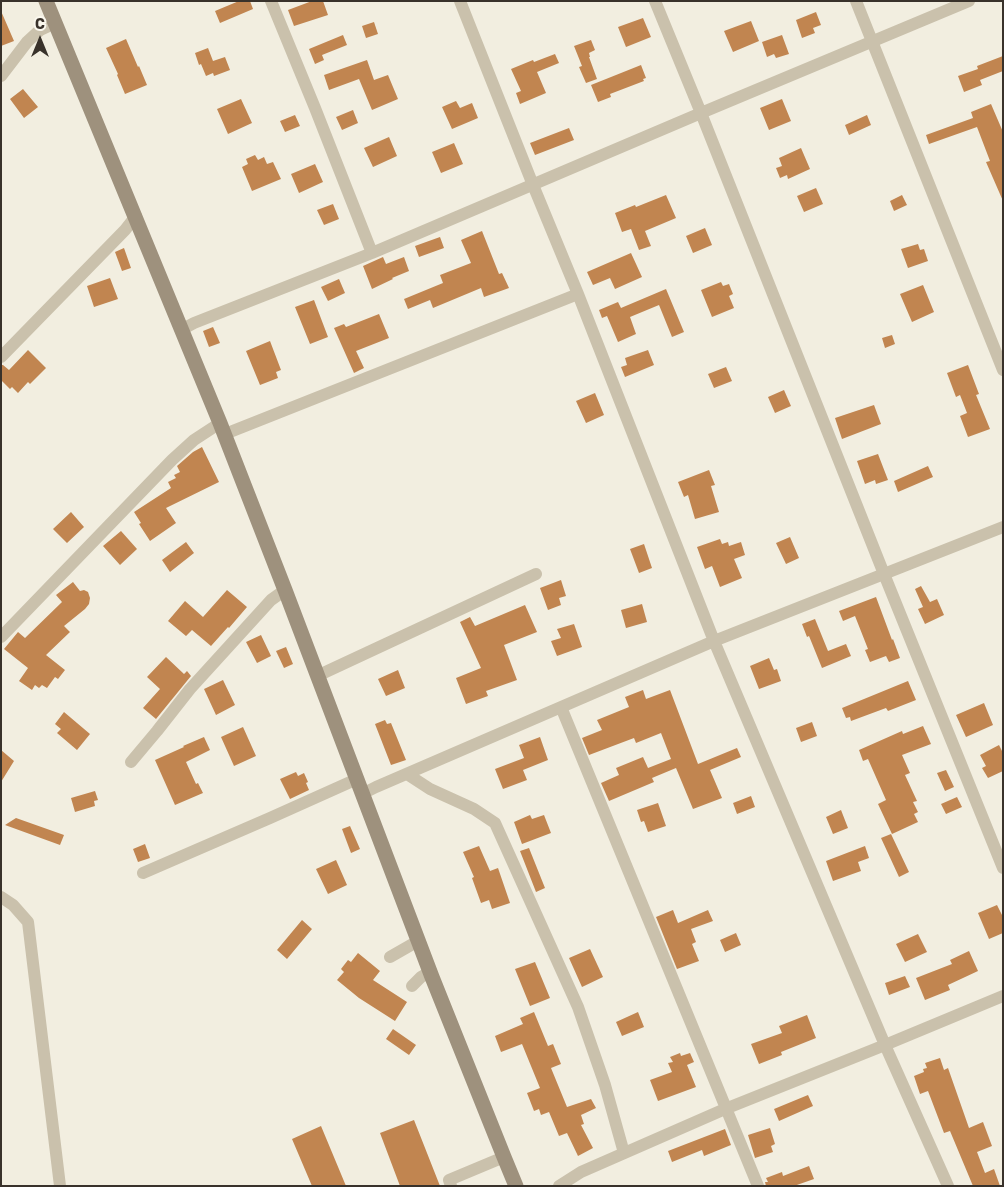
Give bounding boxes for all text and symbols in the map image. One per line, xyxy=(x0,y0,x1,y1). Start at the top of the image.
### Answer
north arrow xyxy=(15,15,65,65)
text: С xyxy=(35,16,45,33)

